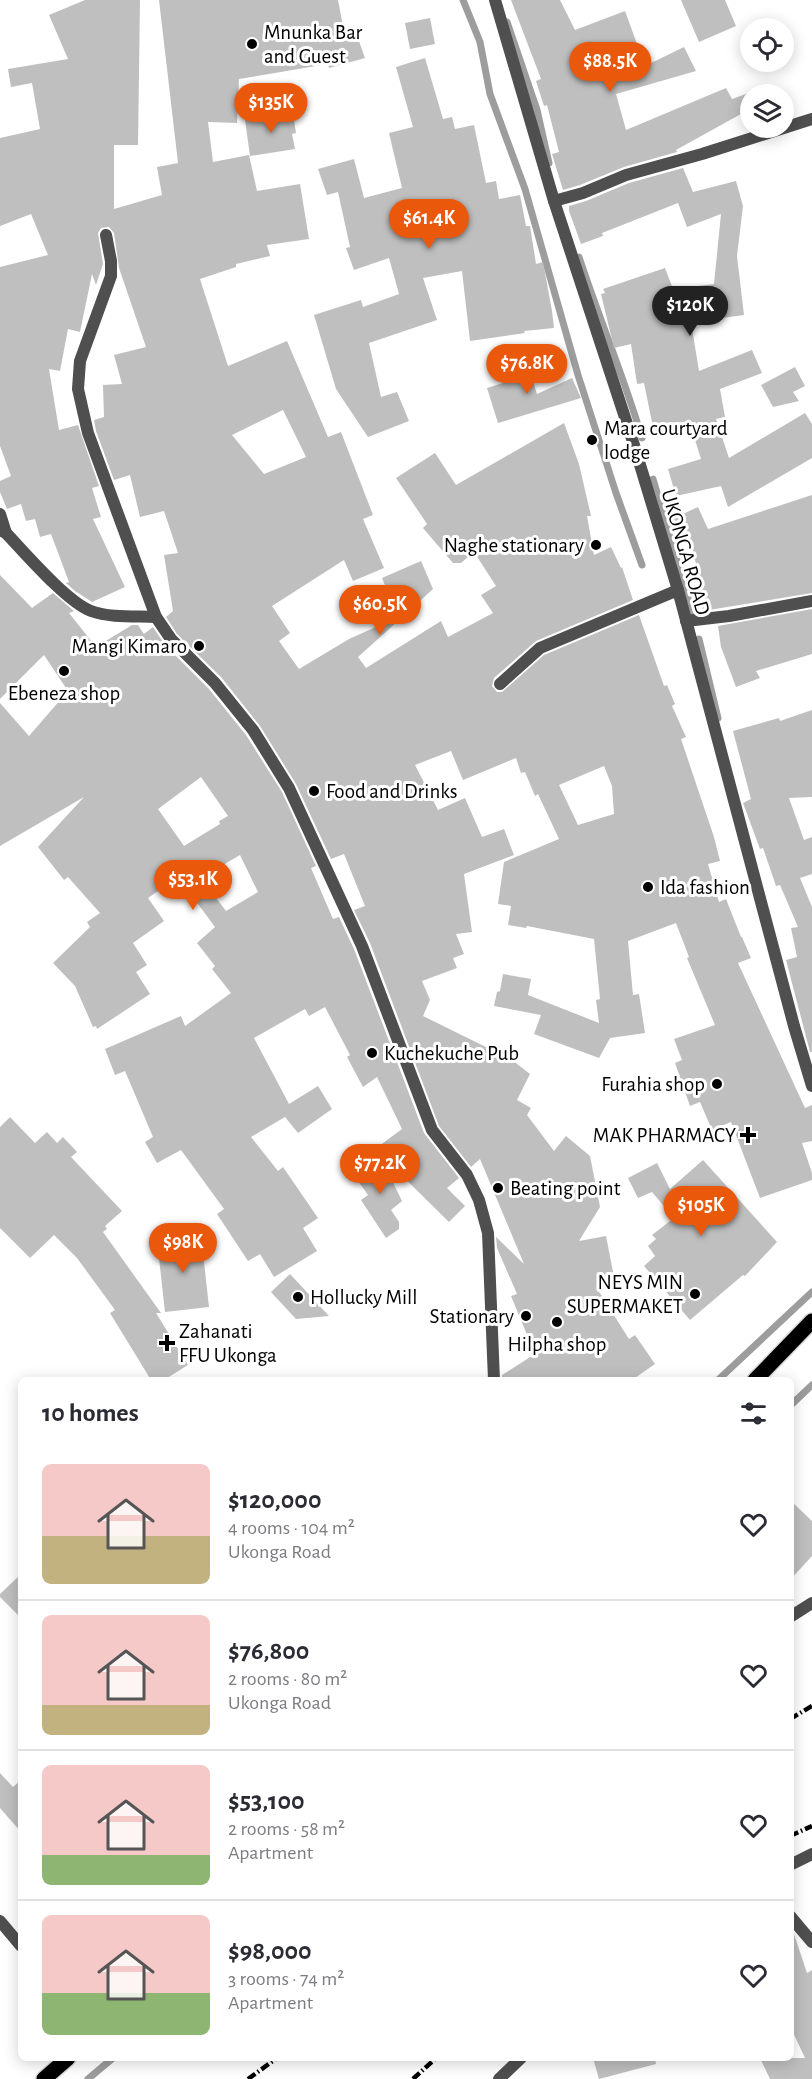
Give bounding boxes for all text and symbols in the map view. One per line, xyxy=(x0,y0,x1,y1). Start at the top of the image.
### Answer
map controls xyxy=(740,18,794,138)
button: locate xyxy=(740,18,794,72)
place label: Mnunka Bar and Guest xyxy=(264,22,363,67)
marker: Mnunka Bar and Guest xyxy=(245,37,259,51)
pin: $88.5K xyxy=(561,42,659,93)
text: $88.5K xyxy=(583,51,637,71)
pin: $135K xyxy=(229,83,313,134)
button: layers xyxy=(740,84,794,138)
text: $135K xyxy=(248,92,294,112)
pin: $61.4K xyxy=(380,199,478,250)
text: $61.4K xyxy=(403,208,455,228)
pin: $120K xyxy=(648,286,732,337)
text: $120K xyxy=(666,295,714,315)
pin: $76.8K xyxy=(478,344,576,395)
text: $76.8K xyxy=(500,353,554,373)
place label: Mara courtyard lodge xyxy=(604,418,728,463)
marker: Mara courtyard lodge xyxy=(585,433,599,447)
street label: UKONGA ROAD xyxy=(658,487,714,617)
place label: Naghe stationary xyxy=(444,535,584,556)
marker: Naghe stationary xyxy=(589,538,603,552)
pin: $60.5K xyxy=(331,585,429,636)
text: $60.5K xyxy=(353,594,407,614)
place label: Mangi Kimaro xyxy=(72,636,187,657)
marker: Mangi Kimaro xyxy=(192,639,206,653)
marker: Ebeneza shop xyxy=(57,664,71,678)
place label: Ebeneza shop xyxy=(8,683,120,704)
place label: Food and Drinks xyxy=(326,781,458,802)
marker: Food and Drinks xyxy=(307,784,321,798)
pin: $53.1K xyxy=(144,860,242,911)
text: $53.1K xyxy=(168,869,218,889)
place label: Ida fashion xyxy=(660,877,750,898)
marker: Ida fashion xyxy=(641,880,655,894)
place label: Kuchekuche Pub xyxy=(384,1043,519,1064)
marker: Kuchekuche Pub xyxy=(365,1046,379,1060)
place label: Furahia shop xyxy=(601,1074,705,1095)
marker: Furahia shop xyxy=(710,1077,724,1091)
place label: MAK PHARMACY xyxy=(593,1125,736,1146)
marker: MAK PHARMACY xyxy=(741,1128,755,1142)
pin: $77.2K xyxy=(331,1144,429,1195)
text: $77.2K xyxy=(354,1153,406,1173)
place label: Beating point xyxy=(510,1178,621,1199)
marker: Beating point xyxy=(491,1181,505,1195)
pin: $105K xyxy=(659,1186,743,1237)
text: $105K xyxy=(678,1195,724,1215)
pin: $98K xyxy=(147,1223,219,1274)
text: $98K xyxy=(163,1232,203,1252)
place label: NEYS MIN SUPERMAKET xyxy=(567,1272,683,1317)
place label: Hollucky Mill xyxy=(310,1287,417,1308)
marker: NEYS MIN SUPERMAKET xyxy=(688,1287,702,1301)
marker: Hollucky Mill xyxy=(291,1290,305,1304)
place label: Stationary xyxy=(429,1306,514,1327)
marker: Stationary xyxy=(519,1309,533,1323)
marker: Hilpha shop xyxy=(550,1315,564,1329)
place label: Zahanati FFU Ukonga xyxy=(179,1321,277,1366)
place label: Hilpha shop xyxy=(507,1334,607,1355)
marker: Zahanati FFU Ukonga xyxy=(160,1336,174,1350)
icon: filters xyxy=(737,1397,770,1430)
text: 10 homes xyxy=(42,1400,139,1426)
text: $120,000 xyxy=(228,1487,321,1513)
icon: home xyxy=(90,1488,162,1560)
icon: heart xyxy=(737,1508,770,1541)
text: 4 rooms · 104 m² xyxy=(228,1518,355,1538)
text: Ukonga Road xyxy=(228,1542,331,1562)
text: $76,800 xyxy=(228,1638,309,1664)
icon: home xyxy=(90,1639,162,1711)
icon: heart xyxy=(737,1659,770,1692)
text: 2 rooms · 80 m² xyxy=(228,1669,347,1689)
text: Ukonga Road xyxy=(228,1693,331,1713)
text: $53,100 xyxy=(228,1788,305,1814)
icon: home xyxy=(90,1789,162,1861)
icon: heart xyxy=(737,1809,770,1842)
text: 2 rooms · 58 m² xyxy=(228,1819,345,1839)
text: Apartment xyxy=(228,1843,313,1863)
text: $98,000 xyxy=(228,1938,312,1964)
icon: home xyxy=(90,1939,162,2011)
icon: heart xyxy=(737,1959,770,1992)
text: 3 rooms · 74 m² xyxy=(228,1969,344,1989)
text: Apartment xyxy=(228,1993,313,2013)

